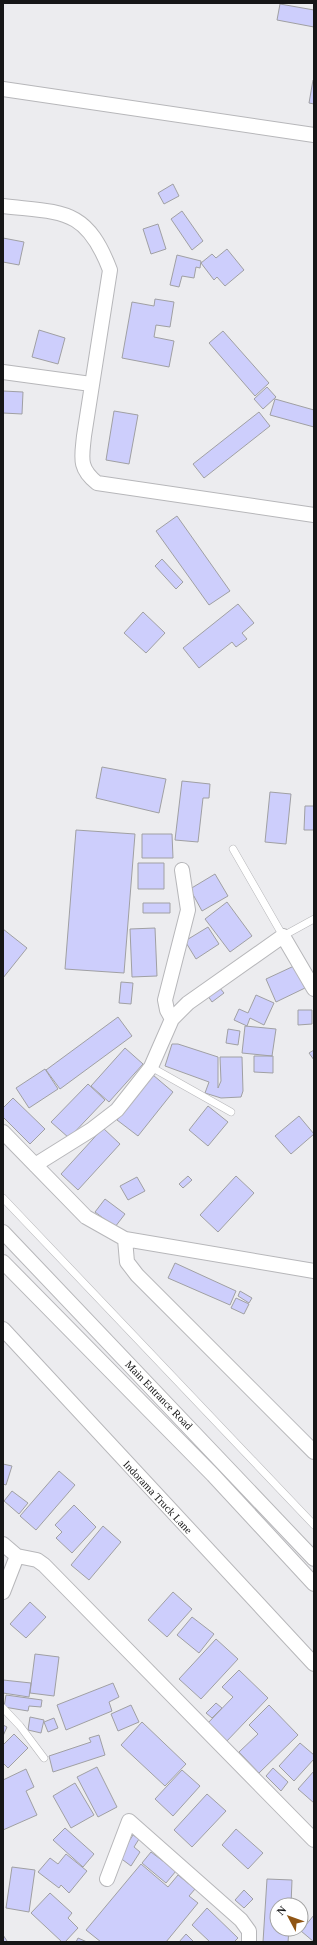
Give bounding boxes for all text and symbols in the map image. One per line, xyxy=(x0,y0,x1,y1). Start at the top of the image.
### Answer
street label: Main Entrance Road xyxy=(123,1358,195,1432)
street label: Indorama Truck Lane xyxy=(121,1458,195,1536)
north arrow xyxy=(269,1897,309,1937)
text: N xyxy=(274,1903,289,1917)

